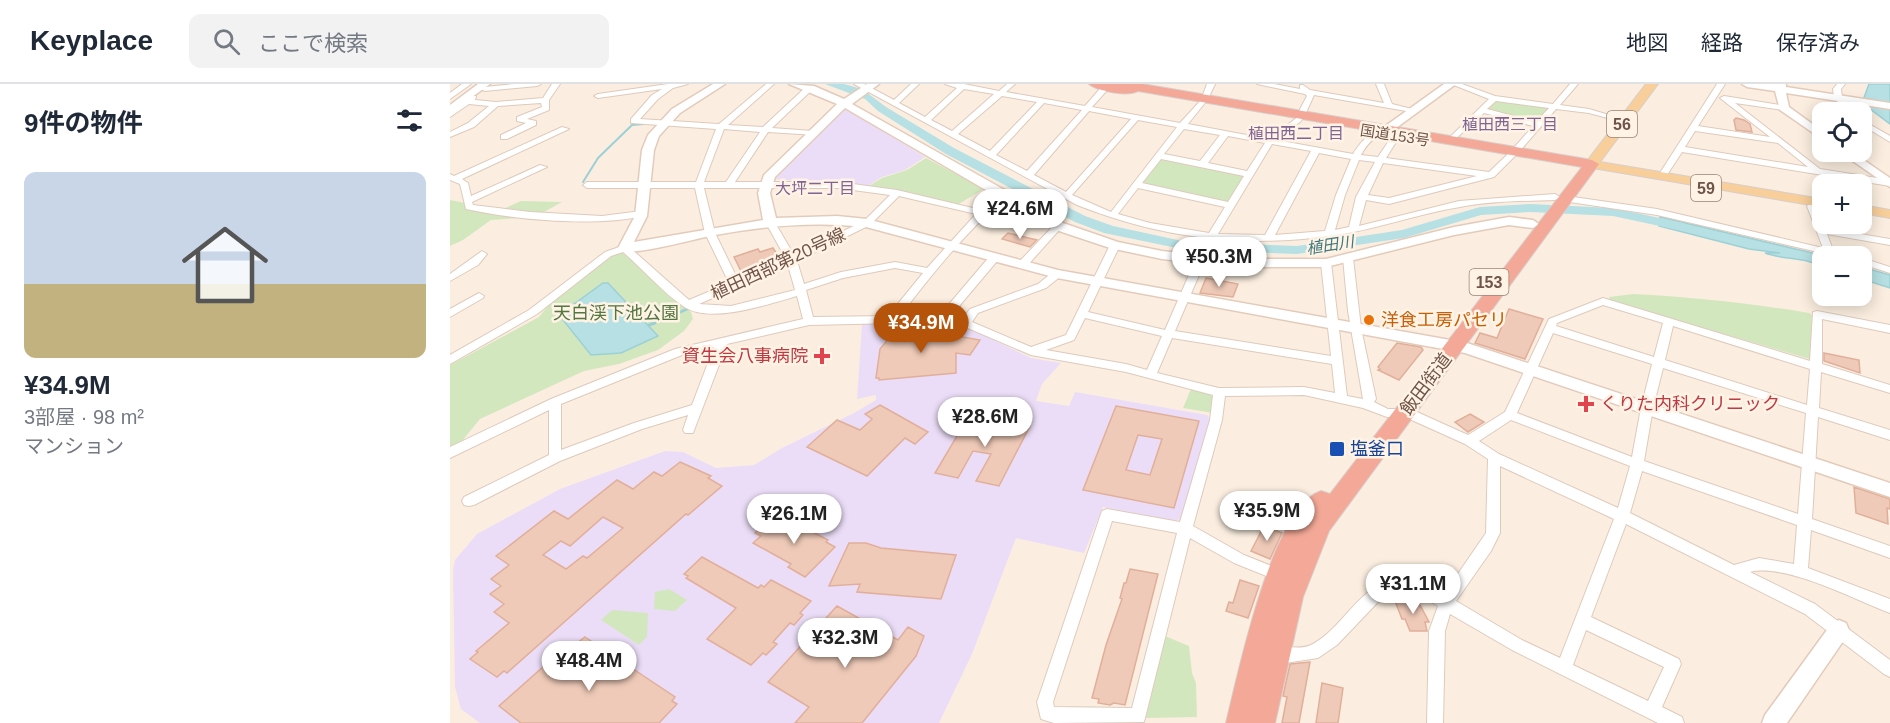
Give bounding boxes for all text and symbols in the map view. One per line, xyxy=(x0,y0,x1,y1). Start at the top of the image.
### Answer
search box xyxy=(189,14,609,68)
text: Keyplace xyxy=(30,25,153,56)
icon: search xyxy=(210,25,243,58)
text: ここで検索 xyxy=(258,31,368,56)
text: 地図 xyxy=(1626,31,1668,54)
text: 経路 xyxy=(1701,31,1743,54)
text: 保存済み xyxy=(1776,31,1860,54)
map controls xyxy=(1812,102,1872,306)
button: locate xyxy=(1812,102,1872,162)
icon: filters xyxy=(393,104,426,137)
text: 9件の物件 xyxy=(24,108,142,138)
road number: 56 xyxy=(1607,111,1637,137)
district label: 植田西三丁目 xyxy=(1462,116,1558,133)
street label: 国道153号 xyxy=(1359,121,1431,149)
district label: 植田西二丁目 xyxy=(1248,125,1344,142)
button: + xyxy=(1812,174,1872,234)
road number: 59 xyxy=(1691,175,1721,201)
district label: 大坪二丁目 xyxy=(775,180,855,197)
pin: ¥24.6M xyxy=(971,189,1069,240)
text: ¥24.6M xyxy=(987,197,1053,219)
icon: home xyxy=(171,211,279,319)
street label: 植田西部第20号線 xyxy=(708,224,848,304)
water label: 植田川 xyxy=(1305,233,1357,257)
pin: ¥50.3M xyxy=(1170,237,1268,288)
text: ¥50.3M xyxy=(1186,245,1252,267)
button: − xyxy=(1812,246,1872,306)
road number: 153 xyxy=(1470,269,1508,295)
park label: 天白渓下池公園 xyxy=(553,303,679,323)
pin: ¥34.9M xyxy=(872,303,970,354)
place label: 洋食工房パセリ xyxy=(1381,310,1507,330)
text: ¥34.9M xyxy=(888,311,954,333)
marker: 洋食工房パセリ xyxy=(1362,313,1376,327)
place label: 資生会八事病院 xyxy=(682,346,808,366)
marker: 資生会八事病院 xyxy=(813,347,831,365)
street label: 飯田街道 xyxy=(1396,349,1456,419)
text: ¥34.9M xyxy=(24,370,111,400)
place label: くりた内科クリニック xyxy=(1600,394,1780,414)
marker: くりた内科クリニック xyxy=(1577,395,1595,413)
pin: ¥28.6M xyxy=(936,397,1034,448)
text: ¥28.6M xyxy=(952,405,1018,427)
text: 3部屋 · 98 m² xyxy=(24,406,144,428)
text: マンション xyxy=(24,435,124,457)
place label: 塩釜口 xyxy=(1350,439,1404,459)
marker: 塩釜口 xyxy=(1328,440,1346,458)
pin: ¥35.9M xyxy=(1218,491,1316,542)
pin: ¥26.1M xyxy=(745,494,843,545)
text: ¥35.9M xyxy=(1234,499,1300,521)
text: ¥26.1M xyxy=(761,502,827,524)
pin: ¥31.1M xyxy=(1364,564,1462,615)
text: ¥31.1M xyxy=(1380,572,1446,594)
pin: ¥32.3M xyxy=(796,618,894,669)
text: ¥32.3M xyxy=(812,626,878,648)
pin: ¥48.4M xyxy=(540,641,638,692)
text: ¥48.4M xyxy=(556,649,622,671)

